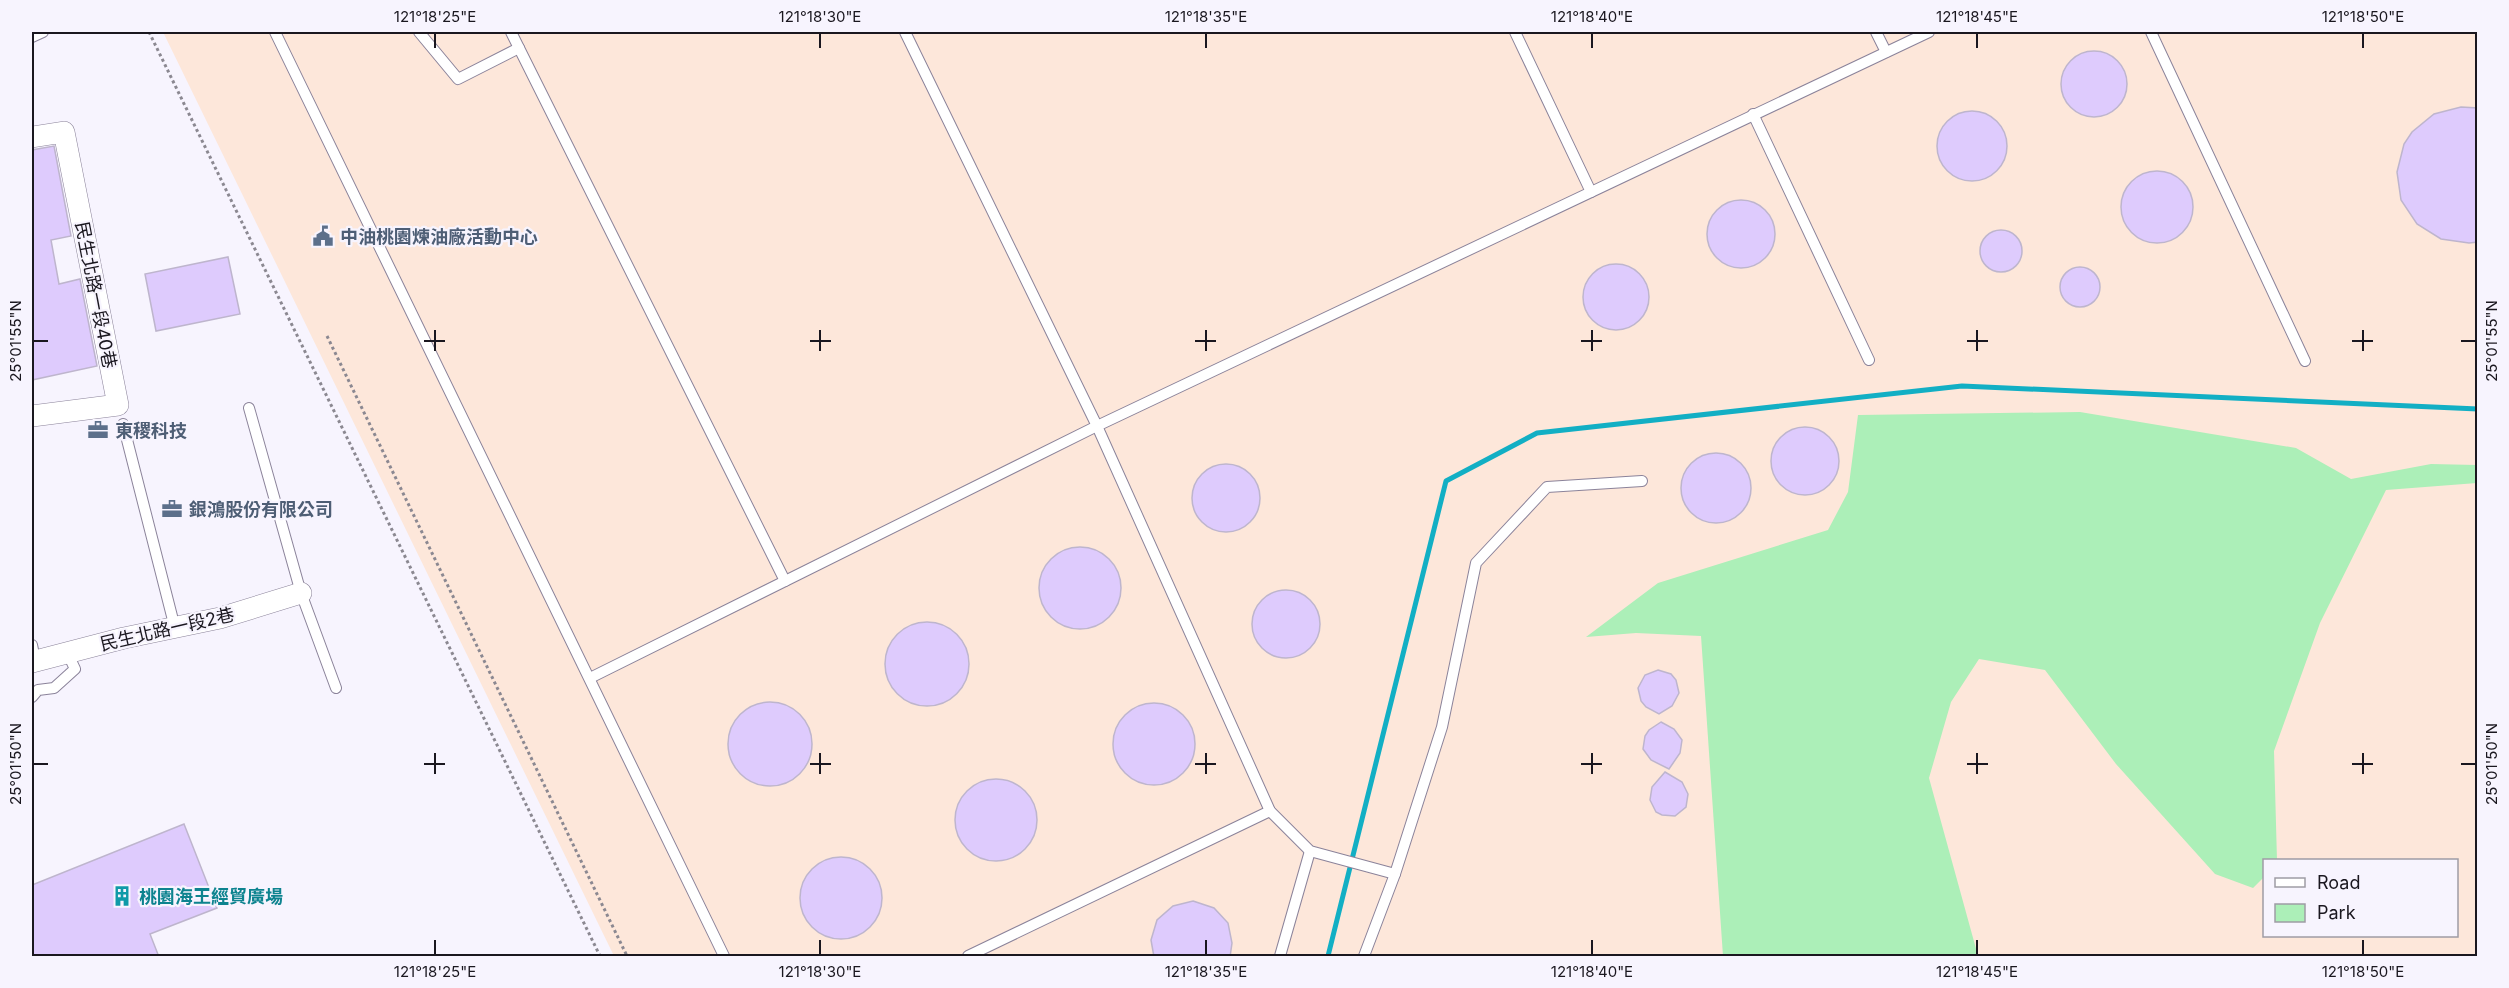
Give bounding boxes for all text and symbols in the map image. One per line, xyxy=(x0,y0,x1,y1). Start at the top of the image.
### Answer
text: 121°18'25"E xyxy=(394,7,476,26)
text: 121°18'30"E xyxy=(779,7,861,26)
text: 121°18'35"E xyxy=(1165,7,1247,26)
text: 121°18'40"E xyxy=(1551,7,1633,26)
text: 121°18'45"E xyxy=(1936,7,2018,26)
text: 121°18'50"E xyxy=(2322,7,2404,26)
street label: 民生北路一段40巷 xyxy=(71,220,121,370)
public building icon: 中油桃園煉油廠活動中心 xyxy=(311,224,335,248)
place label: 中油桃園煉油廠活動中心 xyxy=(340,226,538,247)
text: 25°01'55"N xyxy=(6,300,25,382)
text: 25°01'55"N xyxy=(2482,300,2501,382)
office icon: 東稷科技 xyxy=(86,418,110,442)
place label: 東稷科技 xyxy=(115,420,187,441)
office icon: 銀鴻股份有限公司 xyxy=(160,497,184,521)
place label: 銀鴻股份有限公司 xyxy=(189,499,333,520)
street label: 民生北路一段2巷 xyxy=(98,603,236,655)
text: 25°01'50"N xyxy=(6,723,25,805)
text: 25°01'50"N xyxy=(2482,723,2501,805)
legend xyxy=(2263,859,2458,937)
text: Road xyxy=(2317,872,2360,893)
building icon: 桃園海王經貿廣場 xyxy=(110,884,134,908)
place label: 桃園海王經貿廣場 xyxy=(139,886,283,907)
text: Park xyxy=(2317,902,2356,923)
text: 121°18'25"E xyxy=(394,962,476,981)
text: 121°18'30"E xyxy=(779,962,861,981)
text: 121°18'35"E xyxy=(1165,962,1247,981)
text: 121°18'40"E xyxy=(1551,962,1633,981)
text: 121°18'45"E xyxy=(1936,962,2018,981)
text: 121°18'50"E xyxy=(2322,962,2404,981)

